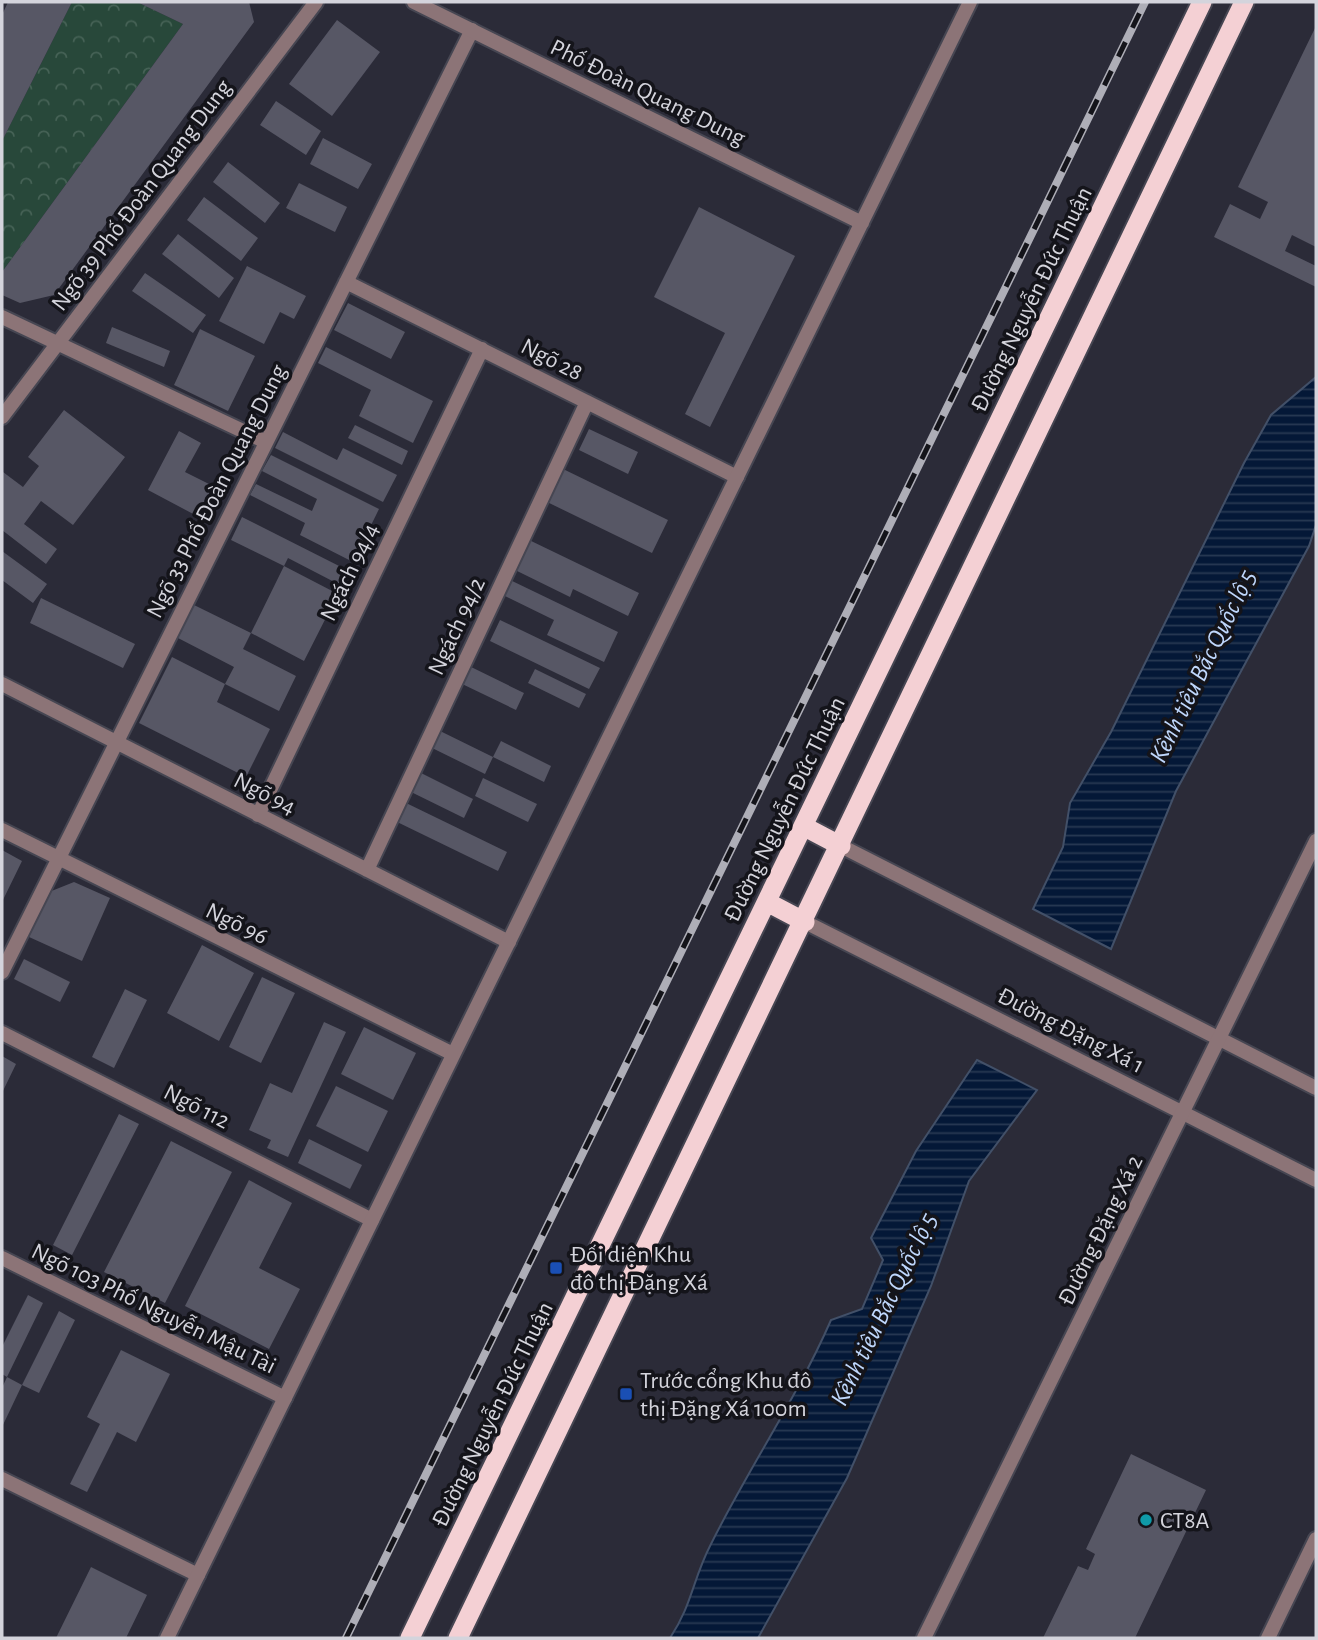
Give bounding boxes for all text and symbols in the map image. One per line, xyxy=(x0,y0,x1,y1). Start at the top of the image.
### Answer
street label: Phố Đoàn Quang Dung xyxy=(546,35,749,151)
street label: Ngõ 39 Phố Đoàn Quang Dung xyxy=(47,75,236,315)
street label: Đường Nguyễn Đức Thuận xyxy=(966,183,1097,416)
street label: Ngõ 28 xyxy=(517,334,586,385)
street label: Ngõ 33 Phố Đoàn Quang Dung xyxy=(142,361,291,622)
street label: Ngách 94/4 xyxy=(316,520,384,625)
water label: Kênh tiêu Bắc Quốc lộ 5 xyxy=(1145,566,1261,767)
street label: Ngách 94/2 xyxy=(424,574,490,679)
street label: Đường Nguyễn Đức Thuận xyxy=(719,693,850,926)
street label: Ngõ 94 xyxy=(230,768,299,820)
street label: Ngõ 96 xyxy=(202,899,271,949)
street label: Đường Đặng Xá 1 xyxy=(993,984,1148,1078)
street label: Ngõ 112 xyxy=(160,1080,234,1134)
street label: Đường Đặng Xá 2 xyxy=(1054,1152,1148,1309)
water label: Kênh tiêu Bắc Quốc lộ 5 xyxy=(826,1209,942,1410)
street label: Ngõ 103 Phố Nguyễn Mậu Tài xyxy=(28,1238,280,1379)
place label: Đối diện Khu đô thị Đặng Xá xyxy=(570,1243,708,1295)
marker: Đối diện Khu đô thị Đặng Xá xyxy=(548,1260,564,1276)
street label: Đường Nguyễn Đức Thuận xyxy=(427,1298,558,1531)
place label: Trước cổng Khu đô thị Đặng Xá 100m xyxy=(640,1368,811,1421)
marker: Trước cổng Khu đô thị Đặng Xá 100m xyxy=(618,1386,634,1402)
place label: CT8A xyxy=(1160,1509,1210,1533)
marker: CT8A xyxy=(1138,1512,1154,1528)

